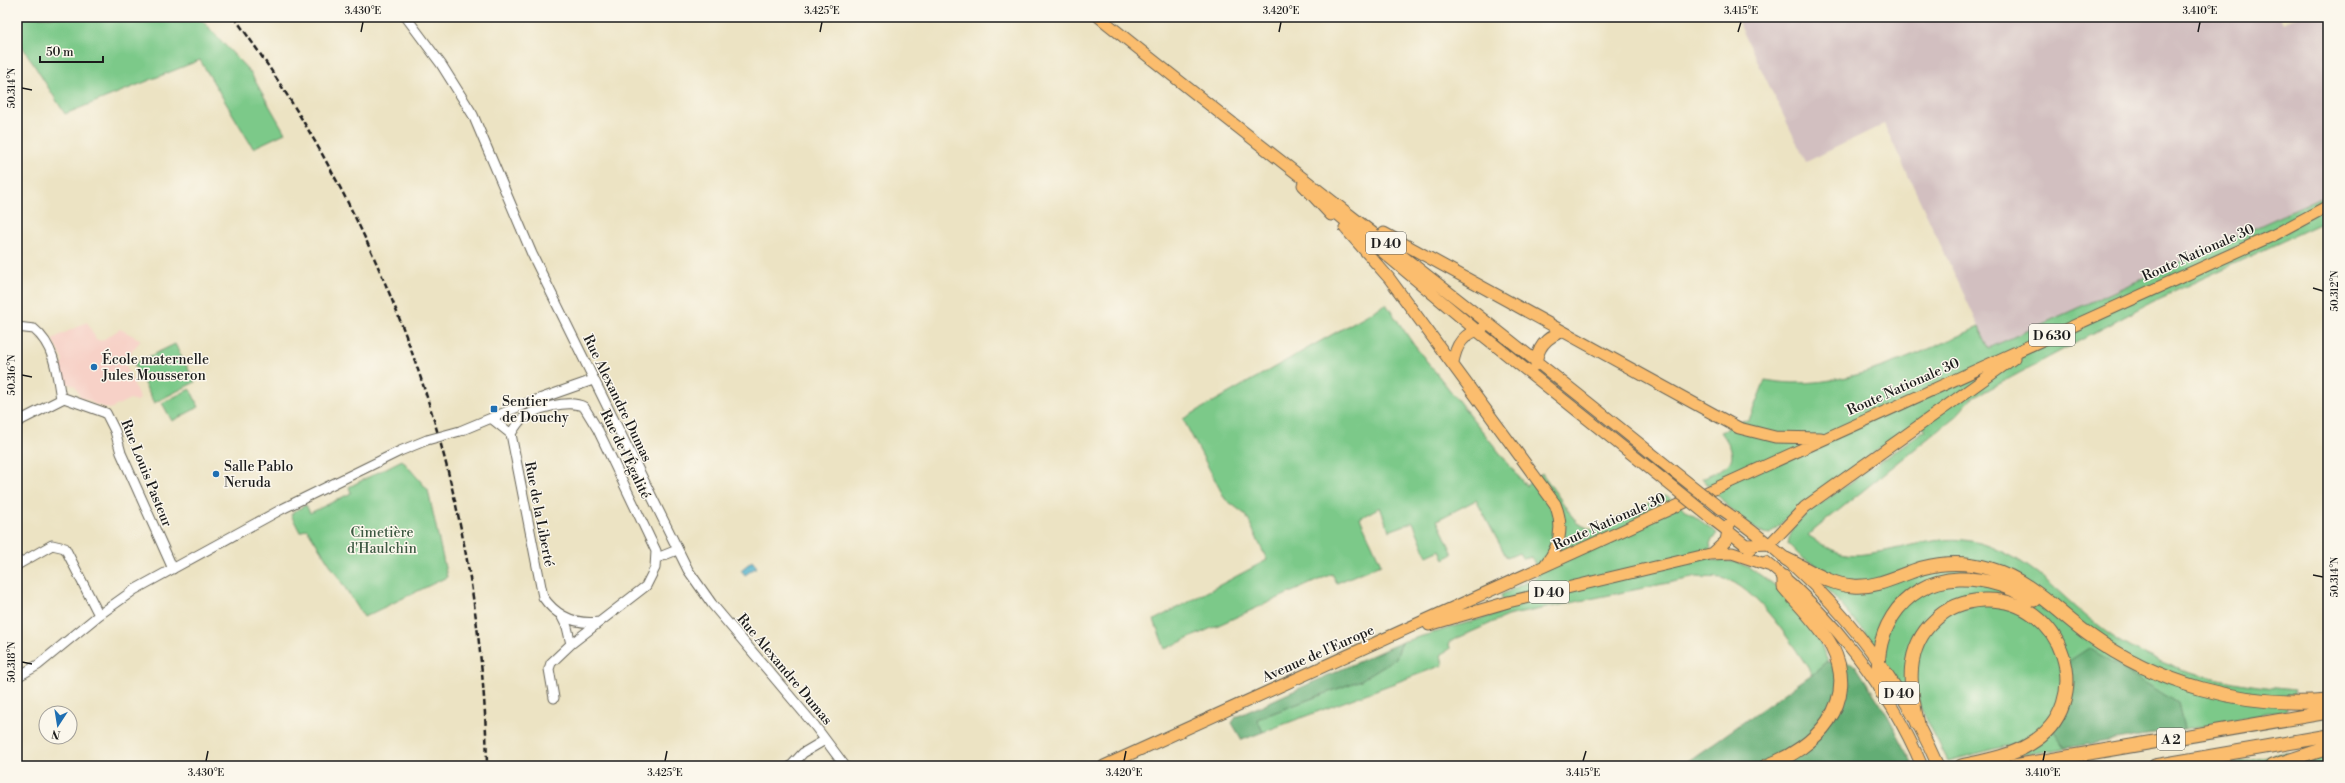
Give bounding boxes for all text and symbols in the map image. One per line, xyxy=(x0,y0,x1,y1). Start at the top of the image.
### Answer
text: 3.430°E xyxy=(345,5,381,17)
text: 3.425°E xyxy=(804,5,840,17)
text: 3.420°E xyxy=(1263,5,1299,17)
text: 3.415°E xyxy=(1724,5,1758,17)
text: 3.410°E xyxy=(2183,5,2218,17)
scale bar xyxy=(40,38,103,64)
text: 50 m xyxy=(46,45,74,60)
text: 50.314°N xyxy=(6,67,18,108)
street label: Route Nationale 30 xyxy=(2139,220,2258,286)
road number: D 40 xyxy=(1366,232,1406,254)
text: 50.312°N xyxy=(2329,270,2341,311)
road number: D 630 xyxy=(2029,324,2075,346)
street label: Rue Alexandre Dumas xyxy=(578,332,656,465)
place label: École maternelle Jules Mousseron xyxy=(101,349,209,385)
text: 50.316°N xyxy=(6,354,18,395)
street label: Route Nationale 30 xyxy=(1844,354,1963,420)
marker: École maternelle Jules Mousseron xyxy=(89,362,99,372)
place label: Sentier de Douchy xyxy=(502,393,569,427)
marker: Sentier de Douchy xyxy=(489,404,499,414)
street label: Rue de l'Égalité xyxy=(596,406,656,502)
street label: Rue Louis Pasteur xyxy=(116,417,176,530)
place label: Salle Pablo Neruda xyxy=(224,458,293,492)
street label: Rue de la Liberté xyxy=(520,460,558,568)
marker: Salle Pablo Neruda xyxy=(211,469,221,479)
street label: Route Nationale 30 xyxy=(1550,489,1669,555)
park label: Cimetière d'Haulchin xyxy=(347,524,418,558)
text: 50.314°N xyxy=(2329,556,2341,597)
road number: D 40 xyxy=(1529,581,1569,603)
street label: Rue Alexandre Dumas xyxy=(733,610,836,729)
street label: Avenue de l'Europe xyxy=(1259,621,1377,687)
text: 50.318°N xyxy=(6,641,18,683)
road number: D 40 xyxy=(1879,682,1919,704)
north arrow xyxy=(38,705,78,745)
text: N xyxy=(50,726,62,742)
road number: A 2 xyxy=(2157,728,2185,750)
text: 3.430°E xyxy=(188,767,224,779)
text: 3.425°E xyxy=(647,767,683,779)
text: 3.420°E xyxy=(1106,767,1142,779)
text: 3.415°E xyxy=(1566,767,1600,779)
text: 3.410°E xyxy=(2026,767,2061,779)

